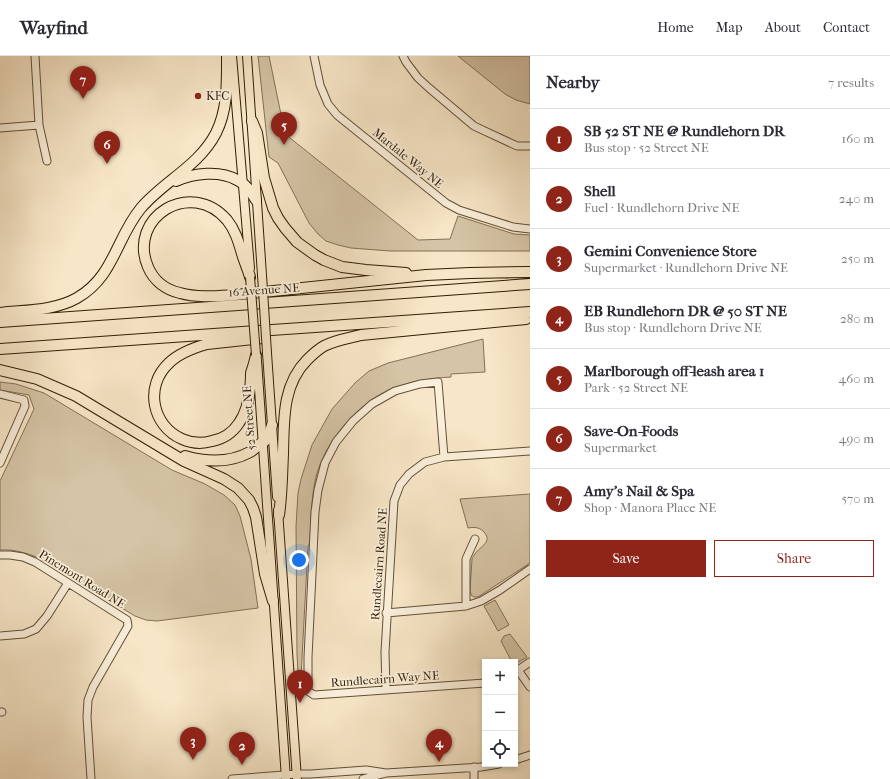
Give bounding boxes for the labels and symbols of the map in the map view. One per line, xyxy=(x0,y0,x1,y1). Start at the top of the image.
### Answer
pin: 7 xyxy=(70,66,96,99)
place label: KFC xyxy=(206,89,229,103)
marker: KFC xyxy=(193,91,203,101)
pin: 5 xyxy=(271,112,297,145)
street label: Mardale Way NE xyxy=(370,125,446,191)
pin: 6 xyxy=(94,131,120,164)
street label: 16 Avenue NE xyxy=(228,281,300,299)
street label: 52 Street NE xyxy=(240,385,258,451)
street label: Rundlecairn Road NE xyxy=(368,507,390,621)
street label: Pinemont Road NE xyxy=(36,547,128,611)
your location xyxy=(289,550,309,570)
street label: Rundlecairn Way NE xyxy=(330,668,440,690)
pin: 1 xyxy=(287,670,313,703)
pin: 3 xyxy=(180,727,206,760)
pin: 4 xyxy=(426,729,452,762)
pin: 2 xyxy=(229,732,255,765)

